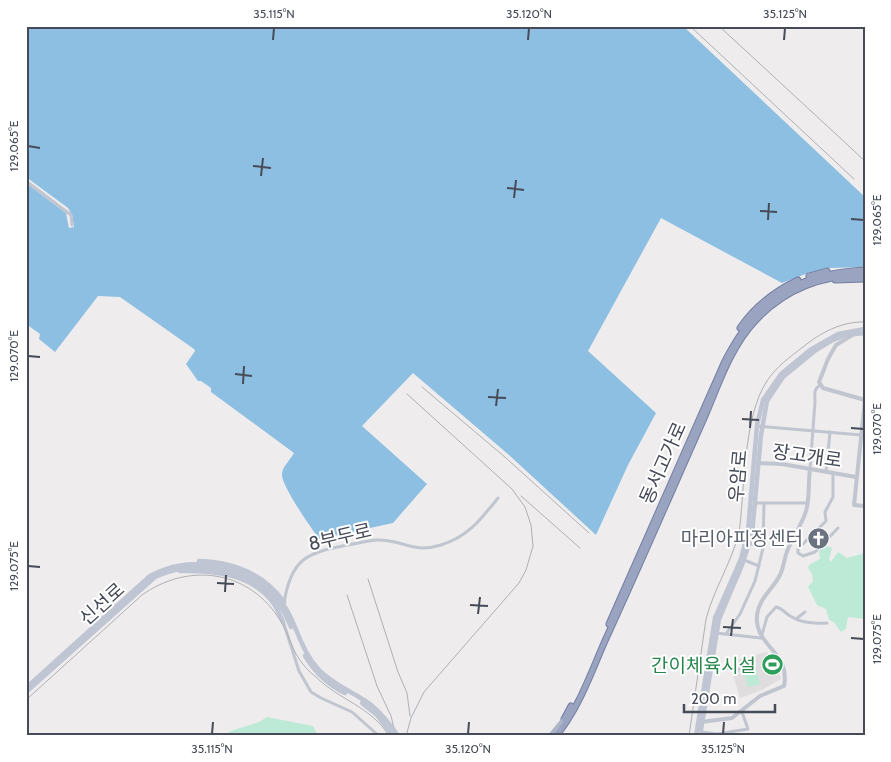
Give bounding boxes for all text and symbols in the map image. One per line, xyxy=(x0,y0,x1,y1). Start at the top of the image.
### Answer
text: 35.115°N xyxy=(253,6,295,21)
text: 35.120°N xyxy=(506,6,552,21)
text: 35.125°N xyxy=(763,6,807,21)
text: 129.065°E xyxy=(6,120,21,171)
text: 129.065°E xyxy=(869,194,884,245)
text: 129.070°E xyxy=(6,330,21,382)
text: 129.070°E xyxy=(869,403,884,455)
street label: 동서고가로 xyxy=(635,418,691,508)
street label: 장고개로 xyxy=(771,440,843,472)
street label: 우암로 xyxy=(724,449,752,503)
street label: 8부두로 xyxy=(306,519,374,555)
church icon: 마리아피정센터 xyxy=(807,526,831,550)
place label: 마리아피정센터 xyxy=(681,527,803,550)
text: 129.075°E xyxy=(6,541,21,591)
street label: 신선로 xyxy=(75,578,129,630)
text: 129.075°E xyxy=(869,614,884,664)
sports icon: 간이체육시설 xyxy=(760,653,784,677)
place label: 간이체육시설 xyxy=(651,654,756,677)
scale bar xyxy=(684,682,775,714)
text: 200 m xyxy=(691,690,736,708)
text: 35.115°N xyxy=(191,741,233,756)
text: 35.120°N xyxy=(445,741,491,756)
text: 35.125°N xyxy=(701,741,745,756)

